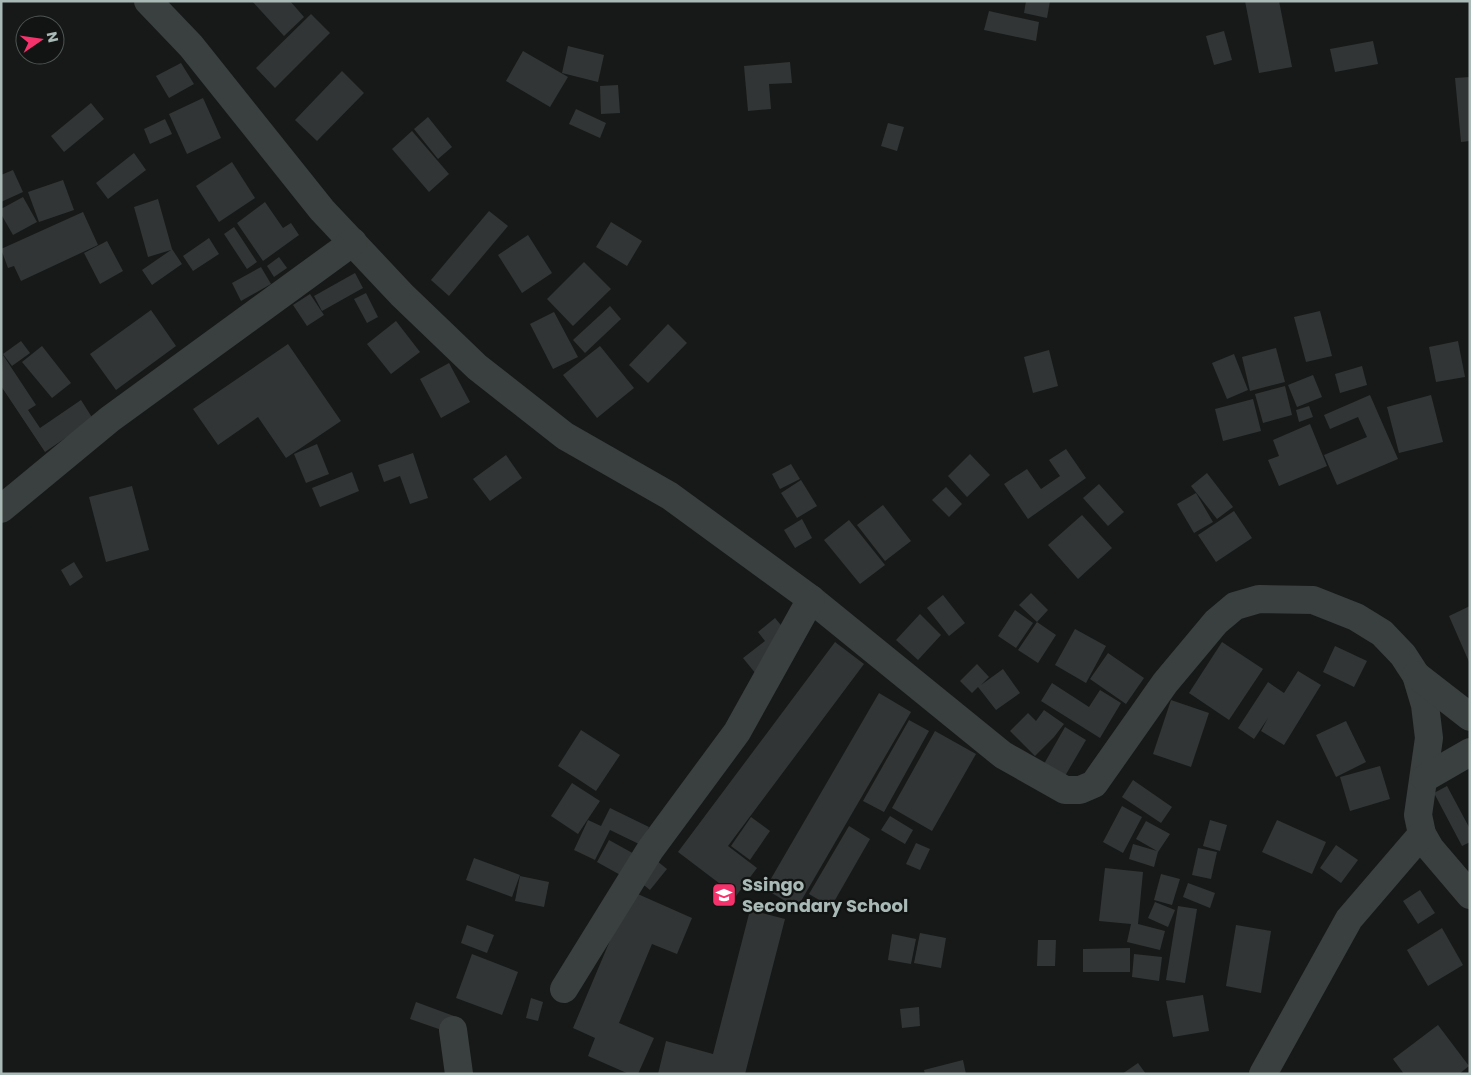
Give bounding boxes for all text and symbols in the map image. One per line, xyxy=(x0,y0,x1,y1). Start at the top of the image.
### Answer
north arrow xyxy=(15,15,65,65)
text: N xyxy=(42,30,64,44)
place label: Ssingo Secondary School xyxy=(742,872,908,918)
school or university icon: Ssingo Secondary School xyxy=(711,882,737,908)

